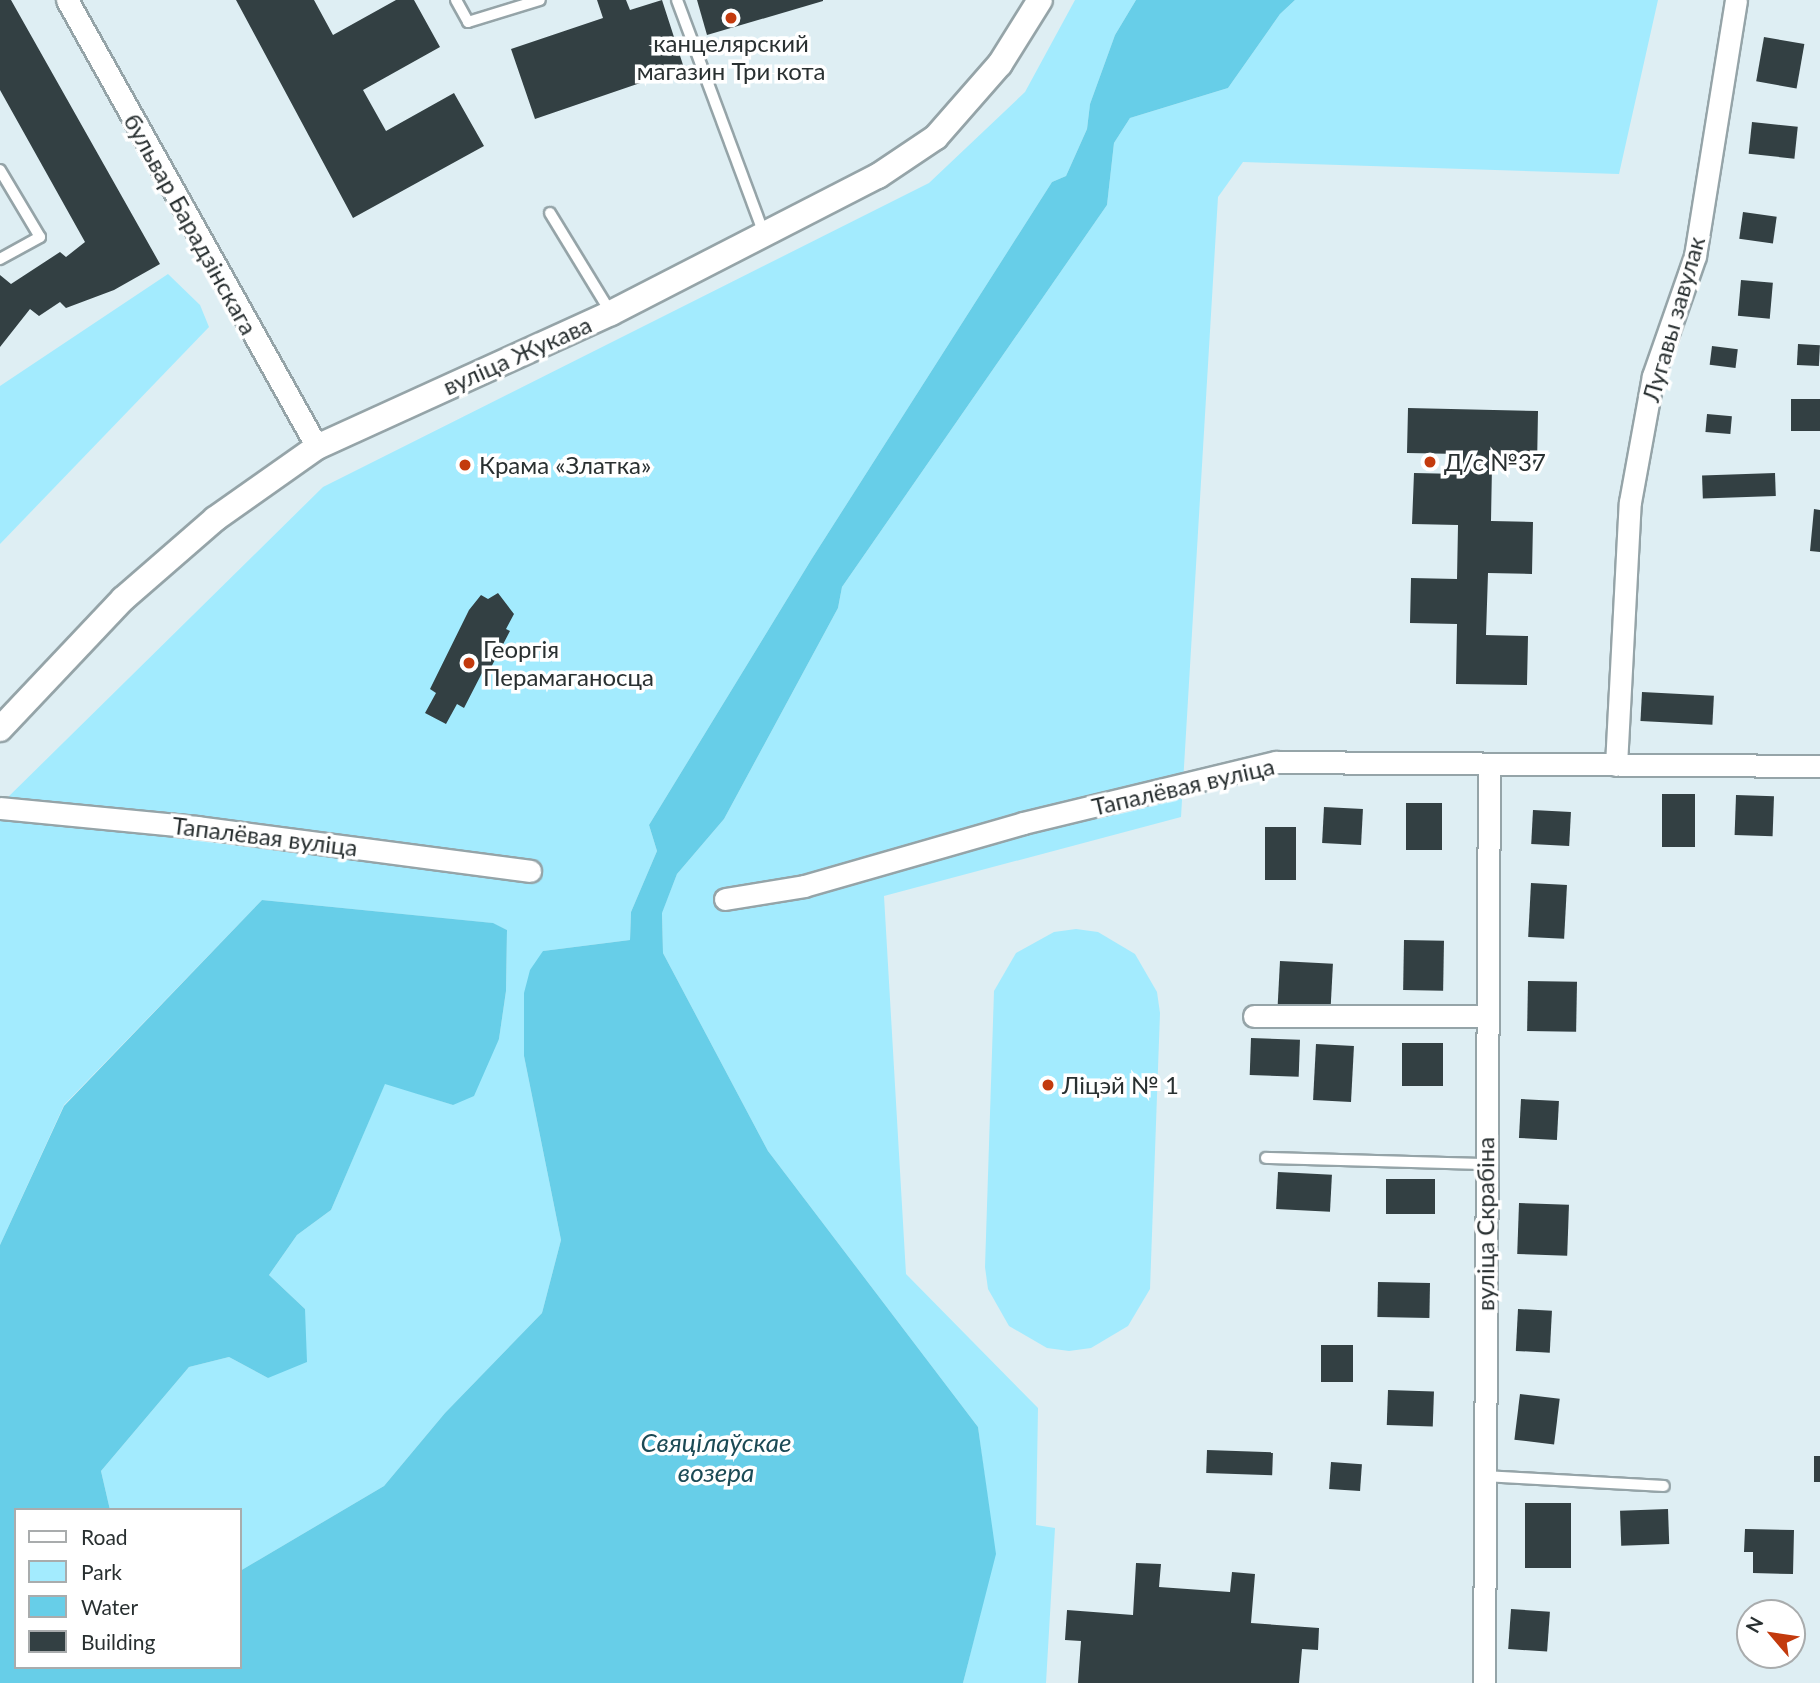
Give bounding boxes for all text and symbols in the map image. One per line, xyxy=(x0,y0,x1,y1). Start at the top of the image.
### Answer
marker: канцелярский магазин Три кота xyxy=(723,10,739,26)
place label: канцелярский магазин Три кота xyxy=(637,29,825,85)
street label: бульвар Барадзінскага xyxy=(118,108,264,340)
street label: Лугавы завулак xyxy=(1636,233,1710,405)
street label: вуліца Жукава xyxy=(438,309,596,401)
place label: Д/с №37 xyxy=(1444,448,1546,476)
place label: Крама «Златка» xyxy=(479,451,651,479)
marker: Д/с №37 xyxy=(1422,454,1438,470)
marker: Крама «Златка» xyxy=(457,457,473,473)
place label: Георгія Перамаганосца xyxy=(483,635,654,691)
marker: Георгія Перамаганосца xyxy=(461,655,477,671)
street label: Тапалёвая вуліца xyxy=(1089,751,1277,821)
street label: Тапалёвая вуліца xyxy=(171,810,359,862)
place label: Ліцэй № 1 xyxy=(1062,1071,1179,1099)
marker: Ліцэй № 1 xyxy=(1040,1077,1056,1093)
street label: вуліца Скрабіна xyxy=(1471,1137,1499,1311)
water label: Свяцілаўскае возера xyxy=(641,1427,791,1488)
legend xyxy=(14,1508,242,1669)
text: Road xyxy=(81,1524,128,1549)
text: Park xyxy=(81,1559,122,1584)
text: Water xyxy=(81,1594,138,1619)
north arrow xyxy=(1736,1599,1806,1669)
text: N xyxy=(1740,1613,1768,1637)
text: Building xyxy=(81,1629,156,1654)

